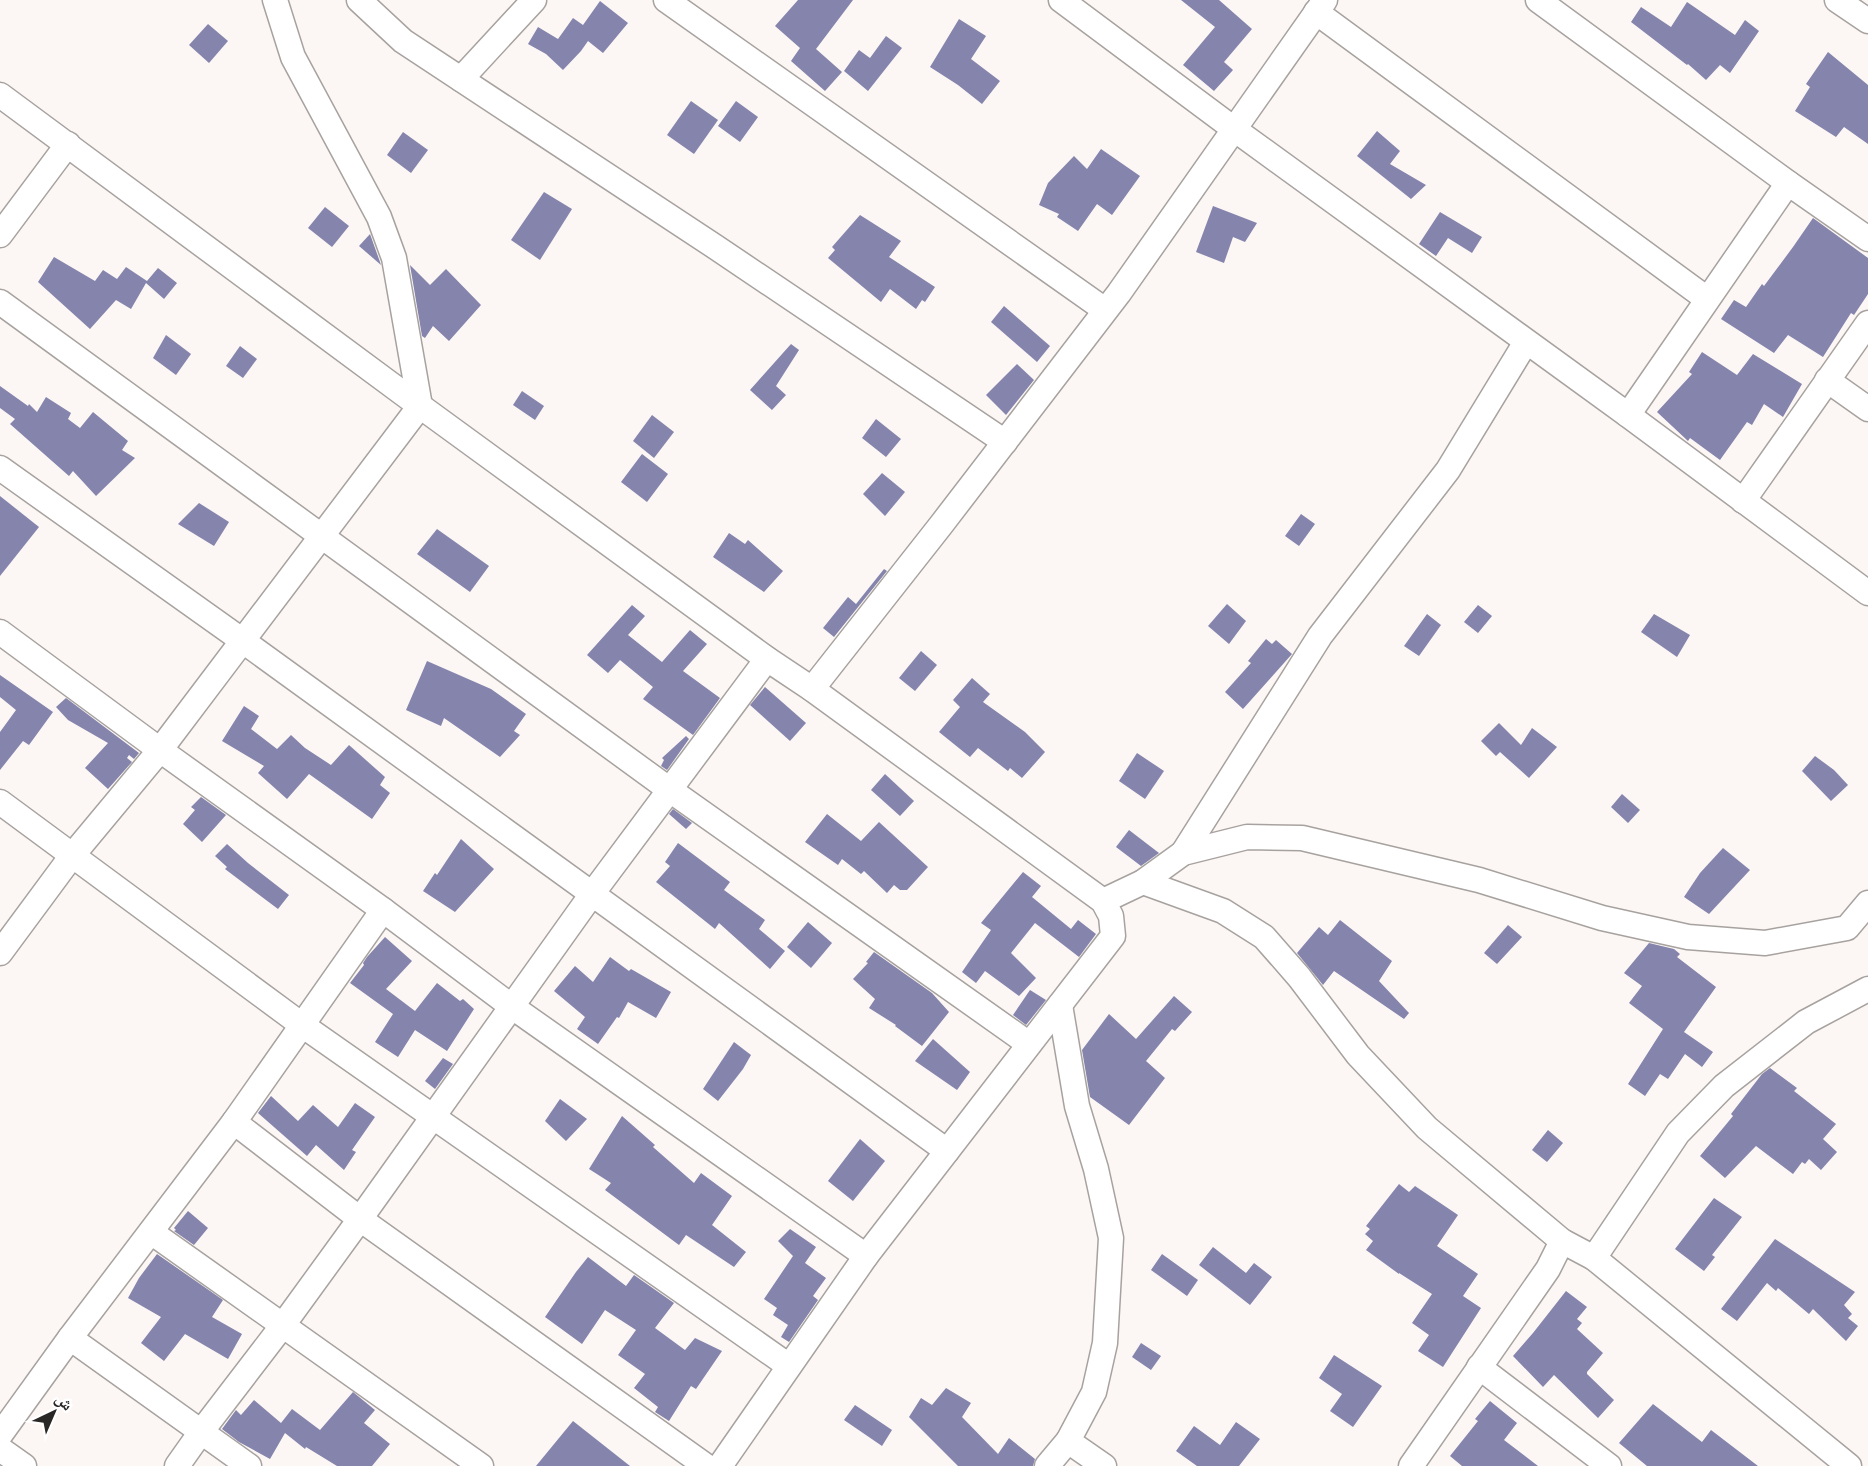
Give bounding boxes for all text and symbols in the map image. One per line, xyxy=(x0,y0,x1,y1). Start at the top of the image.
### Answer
north arrow xyxy=(24,1382,84,1442)
text: ش xyxy=(51,1388,77,1414)

